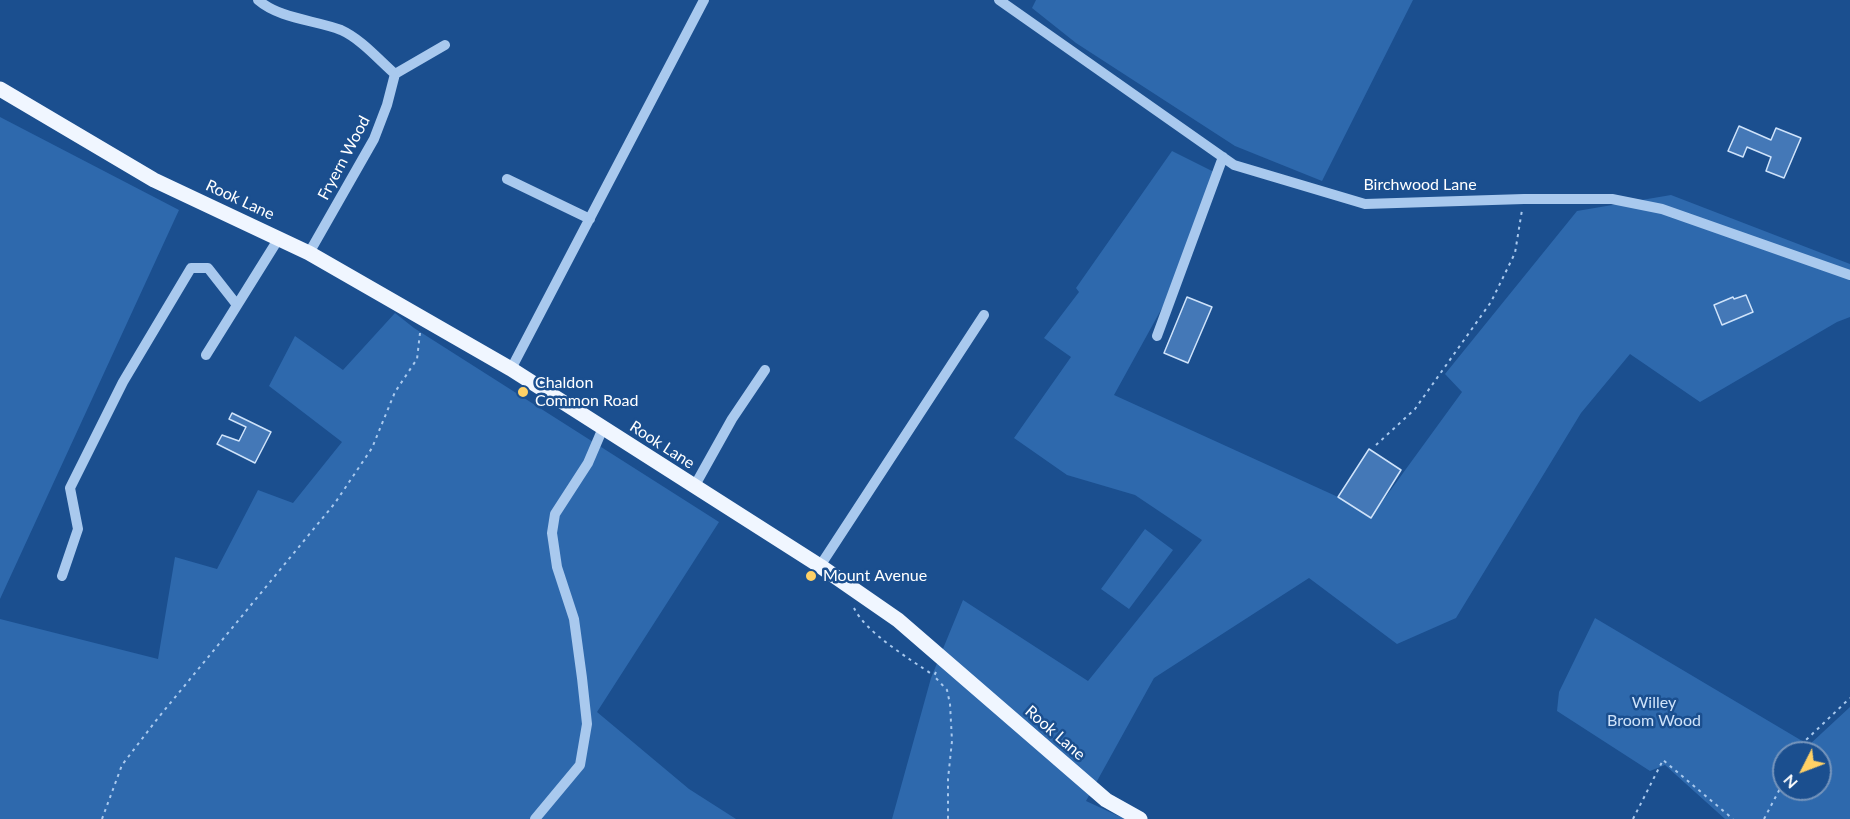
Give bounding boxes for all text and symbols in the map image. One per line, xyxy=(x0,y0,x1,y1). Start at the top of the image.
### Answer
street label: Fryern Wood xyxy=(314,113,374,203)
street label: Birchwood Lane xyxy=(1363,175,1477,195)
street label: Rook Lane xyxy=(203,176,277,224)
place label: Chaldon Common Road xyxy=(535,373,639,411)
marker: Chaldon Common Road xyxy=(516,385,530,399)
street label: Rook Lane xyxy=(626,417,698,473)
place label: Mount Avenue xyxy=(823,566,927,586)
marker: Mount Avenue xyxy=(804,569,818,583)
park label: Willey Broom Wood xyxy=(1607,693,1701,731)
street label: Rook Lane xyxy=(1021,702,1089,764)
north arrow xyxy=(1772,741,1832,801)
text: N xyxy=(1779,771,1801,793)

